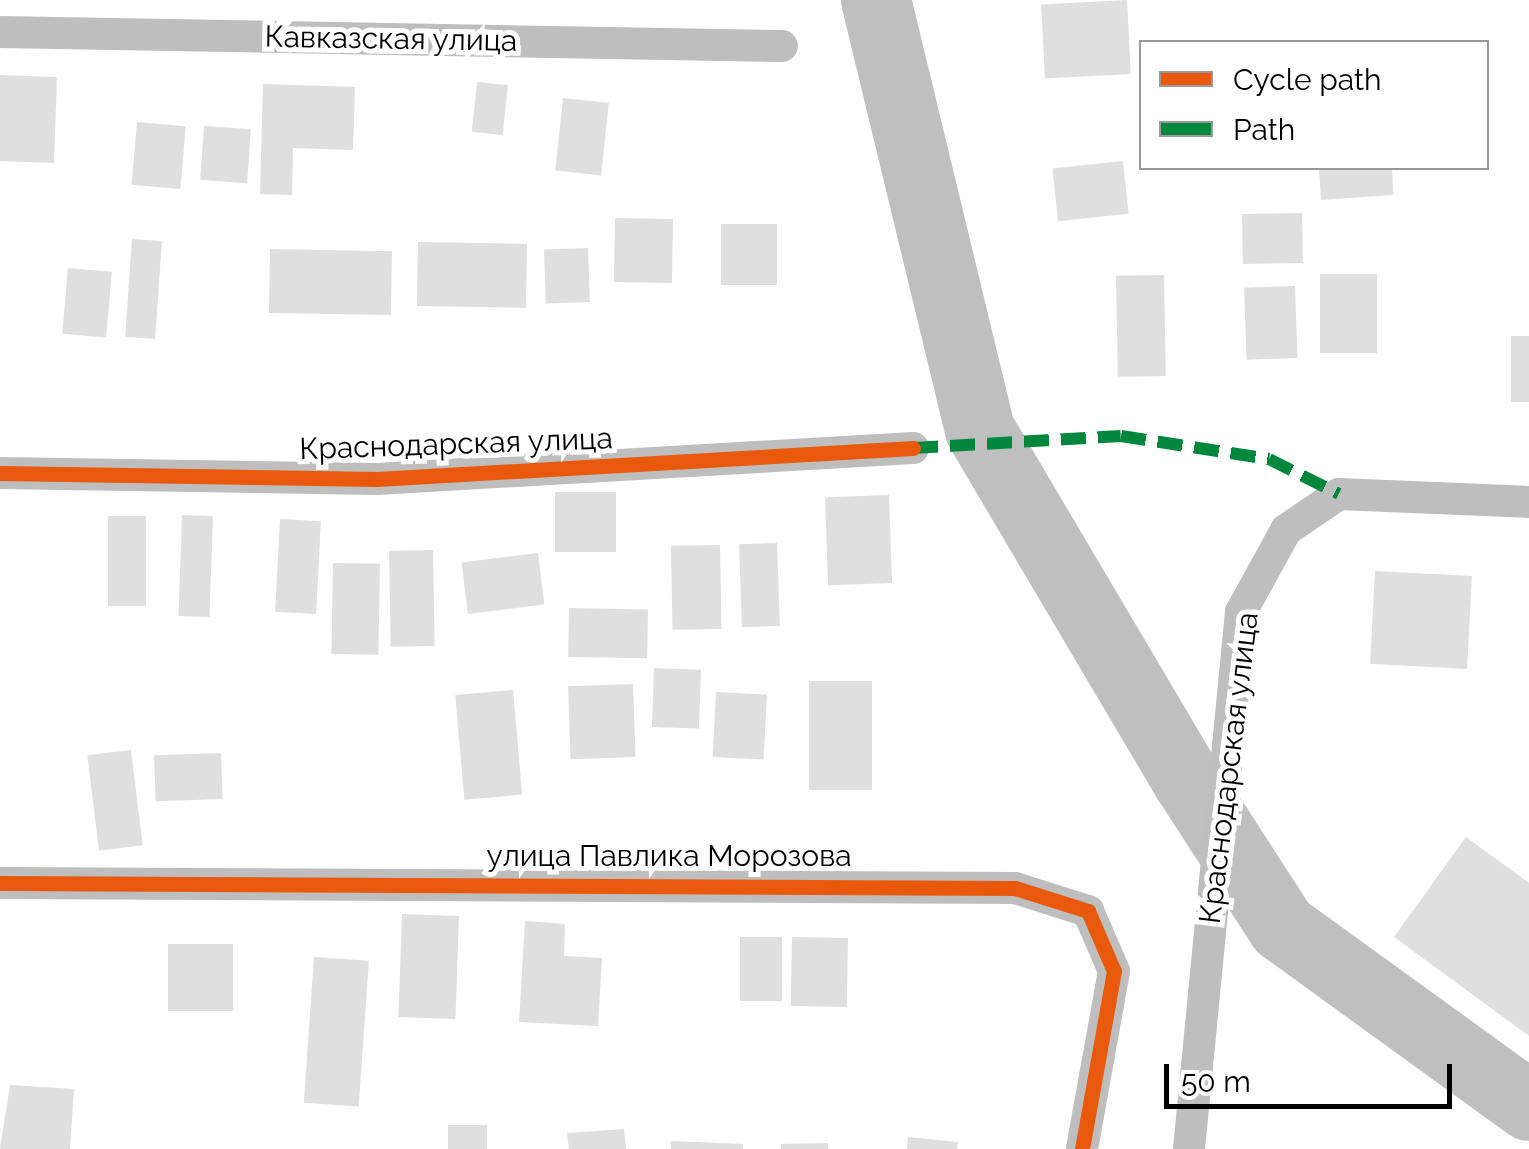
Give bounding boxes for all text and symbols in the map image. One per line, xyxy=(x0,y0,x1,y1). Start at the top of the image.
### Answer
street label: Кавказская улица xyxy=(264,19,518,59)
legend xyxy=(1139,40,1489,170)
text: Cycle path xyxy=(1233,62,1381,97)
text: Path xyxy=(1233,112,1295,147)
street label: Краснодарская улица xyxy=(298,421,614,467)
street label: Краснодарская улица xyxy=(1192,610,1266,926)
street label: улица Павлика Морозова xyxy=(486,838,852,874)
scale bar xyxy=(1169,1044,1456,1106)
text: 50 m xyxy=(1181,1064,1251,1099)

